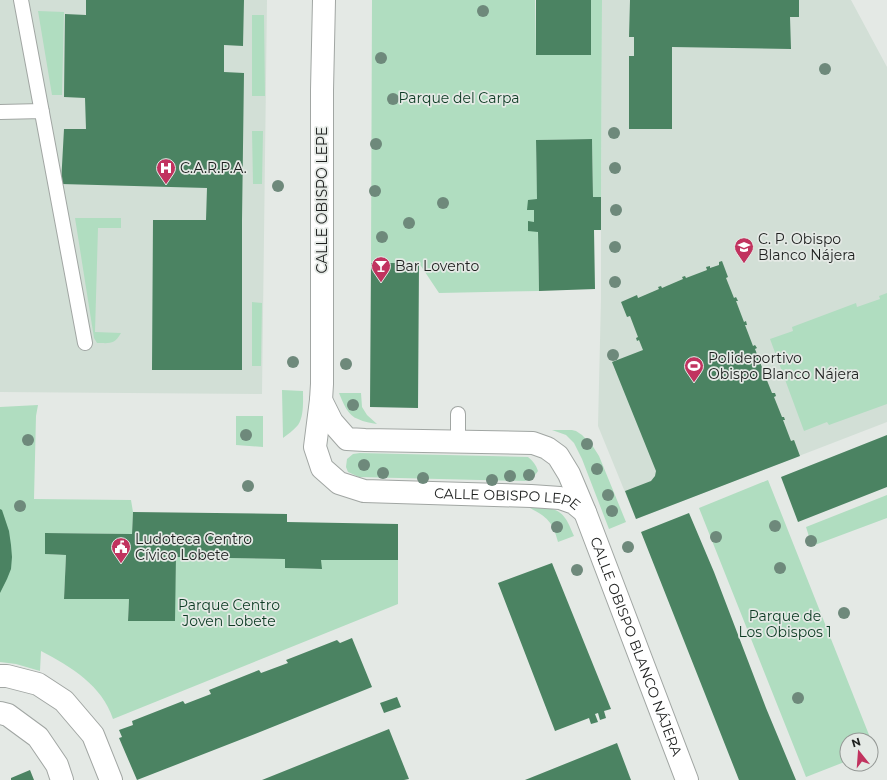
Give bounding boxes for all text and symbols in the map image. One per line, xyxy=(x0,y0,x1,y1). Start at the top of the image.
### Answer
park label: Parque del Carpa xyxy=(398,89,520,107)
street label: CALLE OBISPO LEPE xyxy=(313,127,331,273)
hospital icon: C.A.R.P.A. xyxy=(155,157,177,185)
place label: C.A.R.P.A. xyxy=(180,159,247,177)
place label: C. P. Obispo Blanco Nájera xyxy=(758,230,856,264)
school or university icon: C. P. Obispo Blanco Nájera xyxy=(733,236,755,264)
bar icon: Bar Lovento xyxy=(370,255,392,283)
place label: Bar Lovento xyxy=(395,257,480,275)
place label: Polideportivo Obispo Blanco Nájera xyxy=(708,349,859,383)
sports icon: Polideportivo Obispo Blanco Nájera xyxy=(683,355,705,383)
street label: CALLE OBISPO LEPE xyxy=(434,484,584,514)
place label: Ludoteca Centro Cívico Lobete xyxy=(135,530,252,564)
street label: CALLE OBISPO BLANCO NÁJERA xyxy=(586,534,686,760)
public building icon: Ludoteca Centro Cívico Lobete xyxy=(110,536,132,564)
park label: Parque Centro Joven Lobete xyxy=(178,596,280,630)
park label: Parque de Los Obispos 1 xyxy=(738,607,832,641)
north arrow xyxy=(839,732,879,772)
text: N xyxy=(850,734,862,750)

